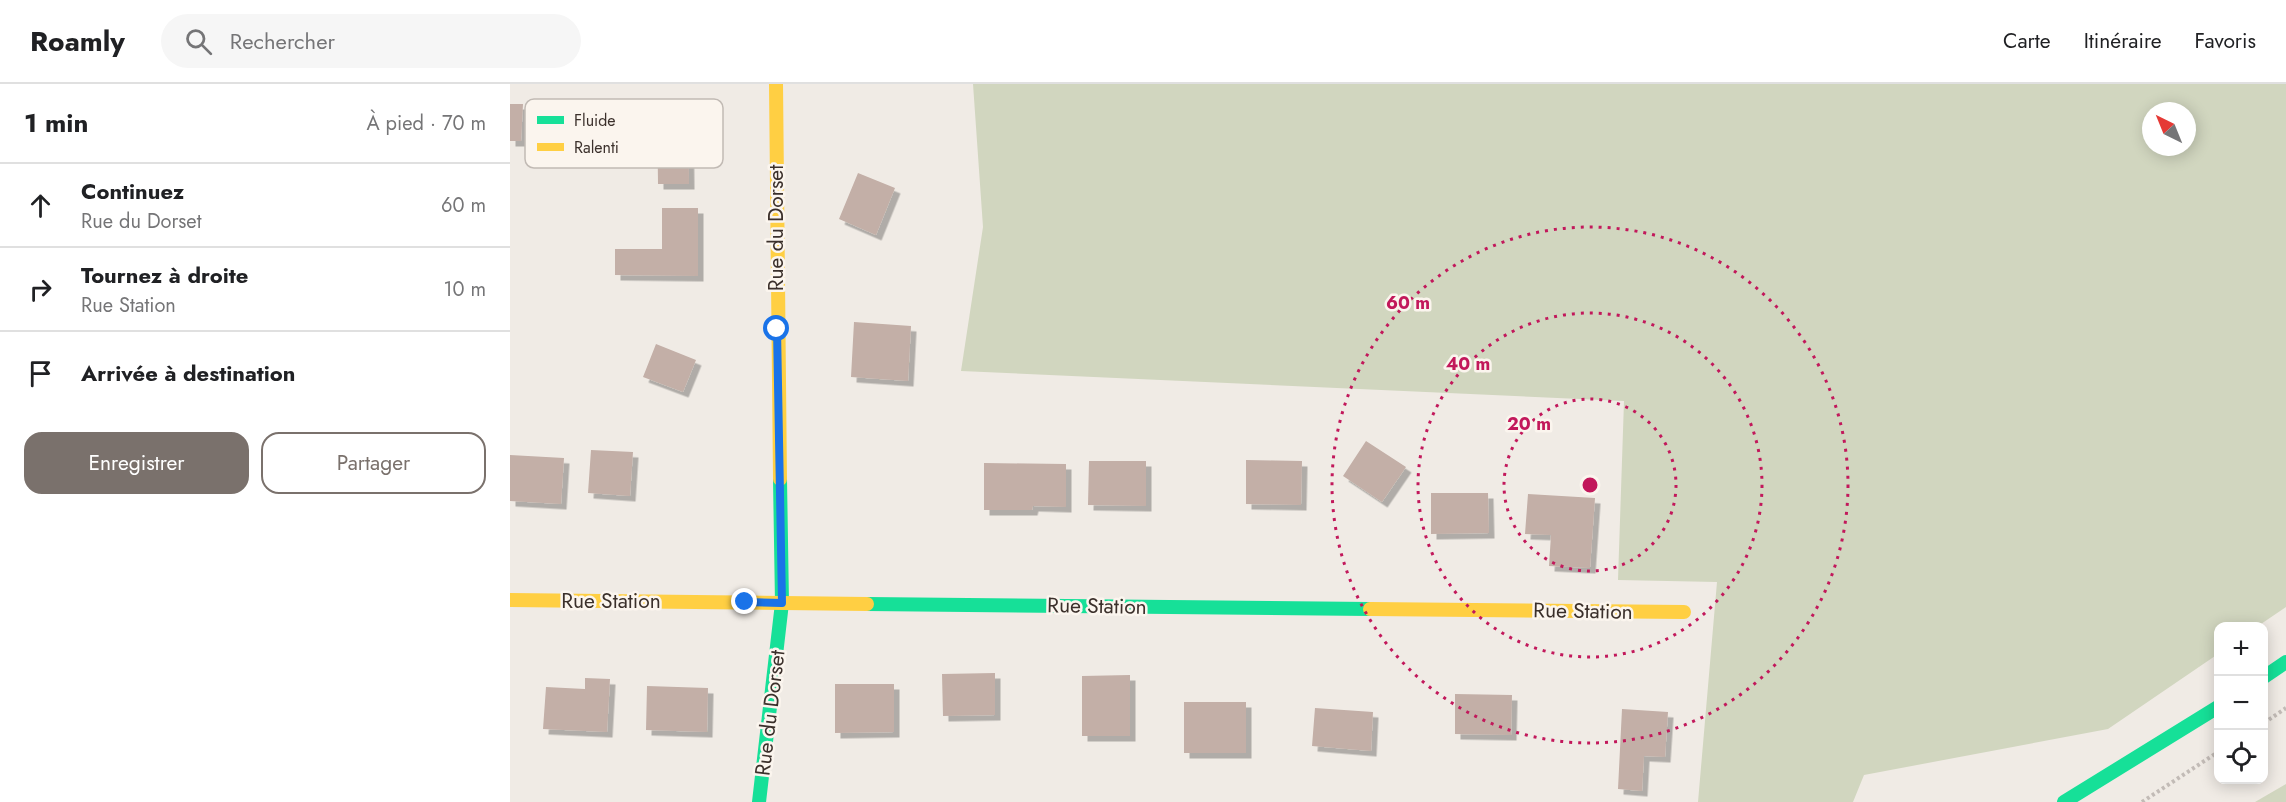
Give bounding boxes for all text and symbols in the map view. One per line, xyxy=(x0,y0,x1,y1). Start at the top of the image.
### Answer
search box xyxy=(161,14,581,68)
text: Roamly xyxy=(30,21,125,62)
icon: search xyxy=(182,25,215,58)
text: Rechercher xyxy=(230,25,335,57)
text: Carte xyxy=(2003,26,2051,56)
text: Itinéraire xyxy=(2084,26,2162,56)
text: Favoris xyxy=(2195,26,2256,56)
legend xyxy=(525,99,723,168)
north arrow xyxy=(2142,102,2196,156)
text: 1 min xyxy=(24,104,88,142)
text: À pied · 70 m xyxy=(366,109,486,138)
text: Fluide xyxy=(574,109,616,132)
text: Ralenti xyxy=(574,136,619,159)
street label: Rue du Dorset xyxy=(761,165,791,291)
text: Continuez xyxy=(81,175,184,207)
icon: ahead xyxy=(24,189,57,222)
text: 60 m xyxy=(441,191,486,220)
text: Rue du Dorset xyxy=(81,207,201,236)
text: Tournez à droite xyxy=(81,259,248,291)
icon: right xyxy=(24,273,57,306)
text: 10 m xyxy=(443,275,486,304)
text: 60 m xyxy=(1386,290,1430,316)
text: Rue Station xyxy=(81,291,176,320)
route start xyxy=(763,315,789,341)
text: 40 m xyxy=(1446,351,1490,377)
icon: arrive xyxy=(24,357,57,390)
text: Arrivée à destination xyxy=(81,357,295,389)
text: 20 m xyxy=(1507,411,1551,437)
button: Enregistrer xyxy=(24,432,249,494)
button: Partager xyxy=(261,432,486,494)
centre of rings xyxy=(1580,475,1600,495)
street label: Rue Station xyxy=(561,586,661,616)
route end xyxy=(731,588,757,614)
street label: Rue Station xyxy=(1047,590,1147,622)
street label: Rue Station xyxy=(1533,595,1633,627)
map controls xyxy=(2214,622,2268,784)
button: + xyxy=(2214,622,2268,676)
street label: Rue du Dorset xyxy=(747,648,793,778)
button: − xyxy=(2214,676,2268,730)
button: locate xyxy=(2214,730,2268,784)

